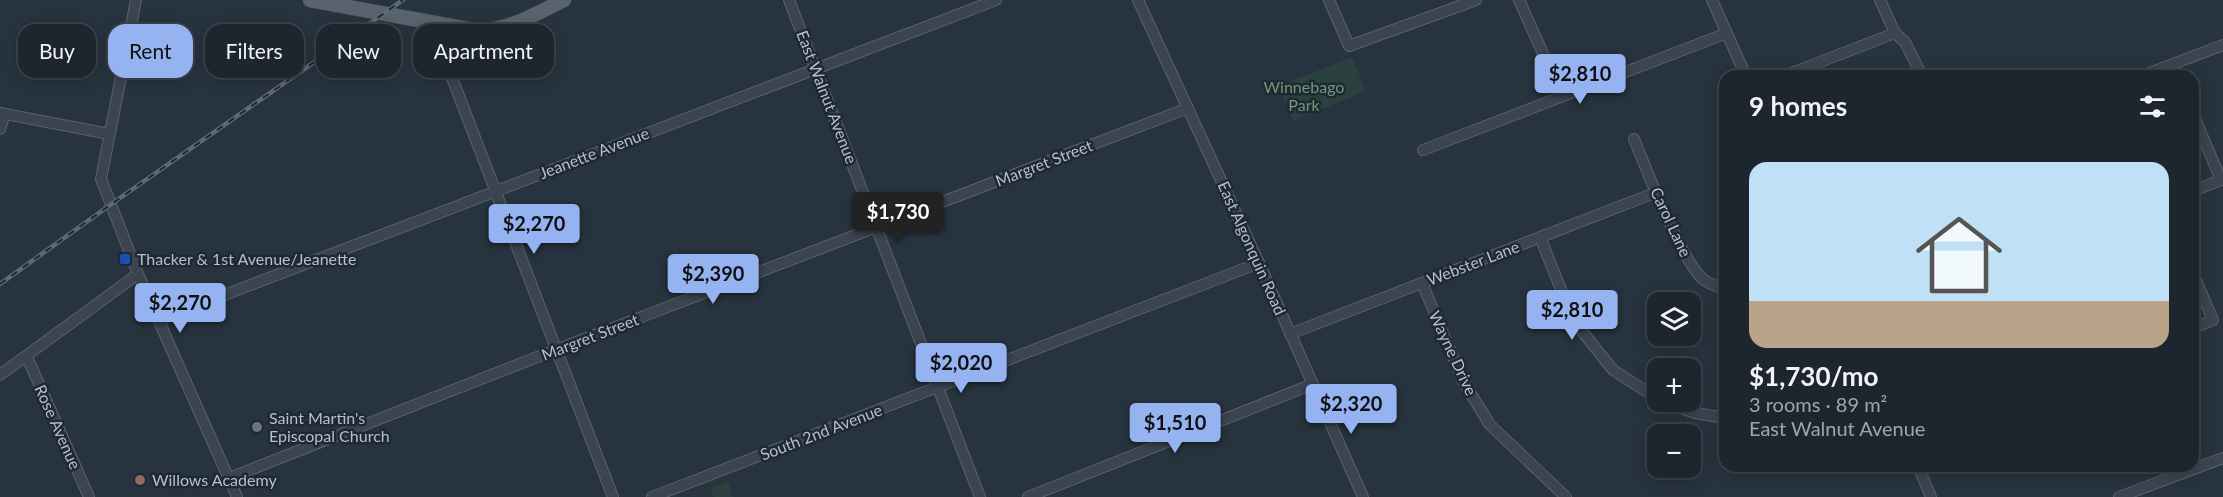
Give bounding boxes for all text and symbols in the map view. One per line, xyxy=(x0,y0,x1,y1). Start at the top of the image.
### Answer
chip: Buy xyxy=(18,24,96,78)
chip: Rent xyxy=(108,24,193,78)
chip: Filters xyxy=(205,24,304,78)
chip: New xyxy=(316,24,401,78)
chip: Apartment xyxy=(413,24,554,78)
street label: East Walnut Avenue xyxy=(793,28,862,166)
pin: $2,810 xyxy=(1531,54,1629,105)
text: $2,810 xyxy=(1549,61,1611,85)
park label: Winnebago Park xyxy=(1264,77,1344,114)
text: 9 homes xyxy=(1749,90,1847,122)
icon: filters xyxy=(2136,90,2169,123)
street label: Jeanette Avenue xyxy=(536,123,651,182)
street label: Margret Street xyxy=(993,135,1095,190)
street label: East Algonquin Road xyxy=(1214,178,1290,318)
street label: Carol Lane xyxy=(1647,184,1696,260)
pin: $1,730 xyxy=(849,192,947,243)
text: $1,730 xyxy=(867,199,929,223)
icon: home xyxy=(1905,201,2013,309)
pin: $2,270 xyxy=(485,204,583,255)
text: $2,270 xyxy=(503,211,565,235)
street label: Webster Lane xyxy=(1424,236,1522,289)
place label: Thacker & 1st Avenue/Jeanette xyxy=(137,249,356,268)
marker: Thacker & 1st Avenue/Jeanette xyxy=(118,252,132,266)
pin: $2,390 xyxy=(664,254,762,305)
text: $2,390 xyxy=(682,261,744,285)
pin: $2,270 xyxy=(131,283,229,334)
text: $2,270 xyxy=(149,290,211,314)
pin: $2,810 xyxy=(1523,290,1621,341)
map controls xyxy=(1647,292,1701,478)
button: layers xyxy=(1647,292,1701,346)
text: $2,810 xyxy=(1541,297,1603,321)
street label: Wayne Drive xyxy=(1426,307,1481,398)
street label: Margret Street xyxy=(539,309,641,364)
pin: $2,020 xyxy=(912,343,1010,394)
text: $2,020 xyxy=(930,350,992,374)
button: + xyxy=(1647,358,1701,412)
text: $1,730/mo xyxy=(1749,360,1879,392)
street label: Rose Avenue xyxy=(31,382,86,472)
pin: $2,320 xyxy=(1302,384,1400,435)
text: $2,320 xyxy=(1320,391,1382,415)
text: 3 rooms · 89 m² xyxy=(1749,392,1887,416)
street label: South 2nd Avenue xyxy=(757,400,884,464)
pin: $1,510 xyxy=(1126,403,1224,454)
place label: Saint Martin's Episcopal Church xyxy=(269,408,390,445)
text: $1,510 xyxy=(1144,410,1206,434)
text: East Walnut Avenue xyxy=(1749,416,1925,440)
marker: Saint Martin's Episcopal Church xyxy=(250,420,264,434)
button: − xyxy=(1647,424,1701,478)
place label: Willows Academy xyxy=(152,470,277,489)
marker: Willows Academy xyxy=(133,473,147,487)

